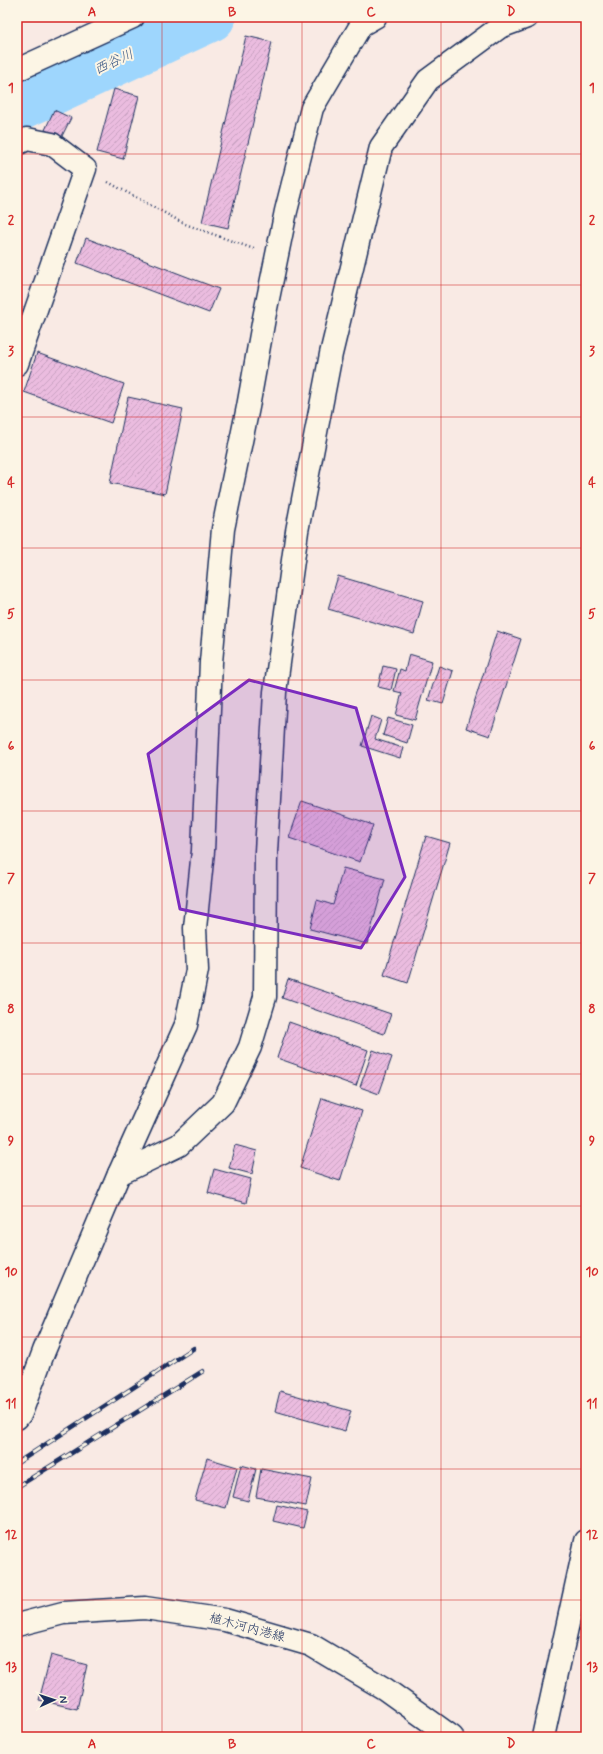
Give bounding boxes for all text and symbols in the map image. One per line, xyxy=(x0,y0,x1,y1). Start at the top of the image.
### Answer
text: A xyxy=(88,4,96,21)
text: B xyxy=(228,4,237,21)
text: C xyxy=(366,4,376,21)
text: D xyxy=(507,4,516,21)
water label: 西谷川 xyxy=(91,45,137,79)
text: 1 xyxy=(8,80,14,97)
text: 1 xyxy=(589,80,595,97)
text: 2 xyxy=(8,212,15,229)
text: 2 xyxy=(589,212,596,229)
text: 3 xyxy=(8,343,14,360)
text: 3 xyxy=(589,343,595,360)
text: 4 xyxy=(7,475,15,492)
text: 4 xyxy=(588,475,596,492)
text: 5 xyxy=(7,606,15,623)
text: 5 xyxy=(588,606,596,623)
text: 6 xyxy=(8,738,15,755)
text: 6 xyxy=(589,738,596,755)
text: 7 xyxy=(7,870,15,887)
text: 7 xyxy=(588,870,596,887)
text: 8 xyxy=(7,1001,15,1018)
text: 8 xyxy=(588,1001,596,1018)
text: 9 xyxy=(8,1133,15,1150)
text: 9 xyxy=(589,1133,596,1150)
text: 10 xyxy=(4,1264,18,1281)
text: 10 xyxy=(585,1264,599,1281)
text: 11 xyxy=(5,1396,17,1413)
text: 11 xyxy=(586,1396,598,1413)
text: 12 xyxy=(5,1527,17,1544)
text: 12 xyxy=(586,1527,598,1544)
street label: 植木河内港線 xyxy=(207,1610,288,1647)
text: 13 xyxy=(5,1659,17,1676)
text: 13 xyxy=(586,1659,598,1676)
north arrow xyxy=(34,1680,74,1720)
text: N xyxy=(56,1696,70,1704)
text: A xyxy=(88,1736,96,1753)
text: B xyxy=(228,1736,237,1753)
text: C xyxy=(366,1736,376,1753)
text: D xyxy=(507,1736,516,1753)

